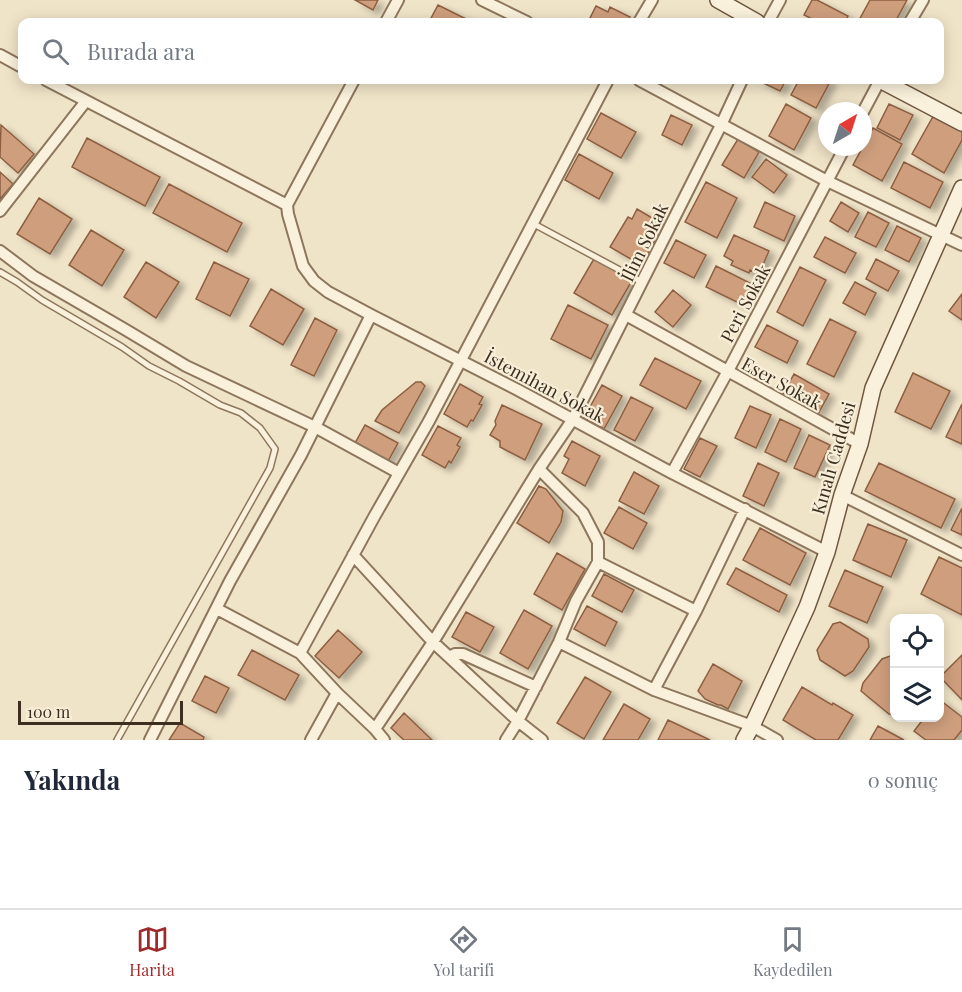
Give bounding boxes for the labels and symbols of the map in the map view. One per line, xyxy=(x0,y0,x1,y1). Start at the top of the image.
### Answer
north arrow xyxy=(818,102,872,156)
street label: İlim Sokak xyxy=(615,198,673,285)
street label: Peri Sokak xyxy=(714,260,776,346)
street label: İstemihan Sokak xyxy=(480,344,610,428)
street label: Eser Sokak xyxy=(738,351,826,415)
street label: Kınalı Caddesi xyxy=(805,399,861,517)
scale bar xyxy=(18,698,183,726)

